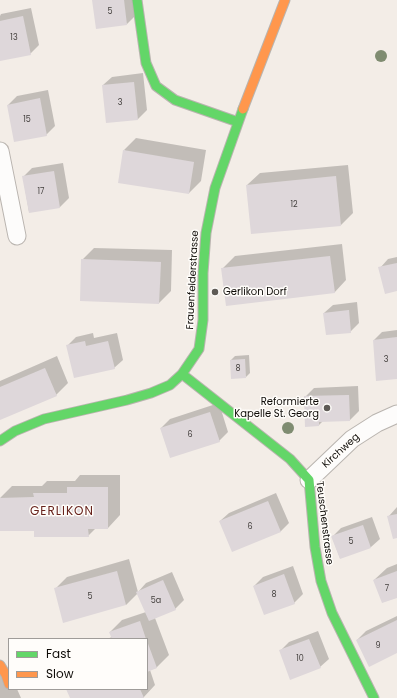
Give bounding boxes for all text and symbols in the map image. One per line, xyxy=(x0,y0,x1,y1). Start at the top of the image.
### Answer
house number: 5 xyxy=(107,7,113,17)
house number: 13 xyxy=(10,33,18,43)
house number: 3 xyxy=(118,98,122,108)
house number: 15 xyxy=(23,115,31,125)
house number: 17 xyxy=(38,187,44,197)
house number: 12 xyxy=(290,200,298,210)
street label: Frauenfelderstrasse xyxy=(184,230,202,330)
place label: Gerlikon Dorf xyxy=(223,286,287,298)
marker: Gerlikon Dorf xyxy=(210,287,220,297)
house number: 3 xyxy=(384,355,388,365)
house number: 8 xyxy=(235,364,241,374)
place label: Reformierte Kapelle St. Georg xyxy=(234,396,319,420)
marker: Reformierte Kapelle St. Georg xyxy=(322,403,332,413)
house number: 6 xyxy=(187,430,193,440)
street label: Kirchweg xyxy=(320,431,362,471)
street label: Teuschenstrasse xyxy=(313,480,335,566)
district label: GERLIKON xyxy=(30,505,94,519)
house number: 6 xyxy=(247,522,253,532)
house number: 5 xyxy=(348,537,354,547)
house number: 7 xyxy=(385,584,389,594)
house number: 8 xyxy=(271,590,277,600)
house number: 5 xyxy=(87,592,93,602)
house number: 5a xyxy=(151,596,161,606)
legend xyxy=(8,638,148,690)
house number: 9 xyxy=(375,641,381,651)
text: Fast xyxy=(46,645,71,662)
house number: 10 xyxy=(296,654,304,664)
text: Slow xyxy=(46,665,74,682)

